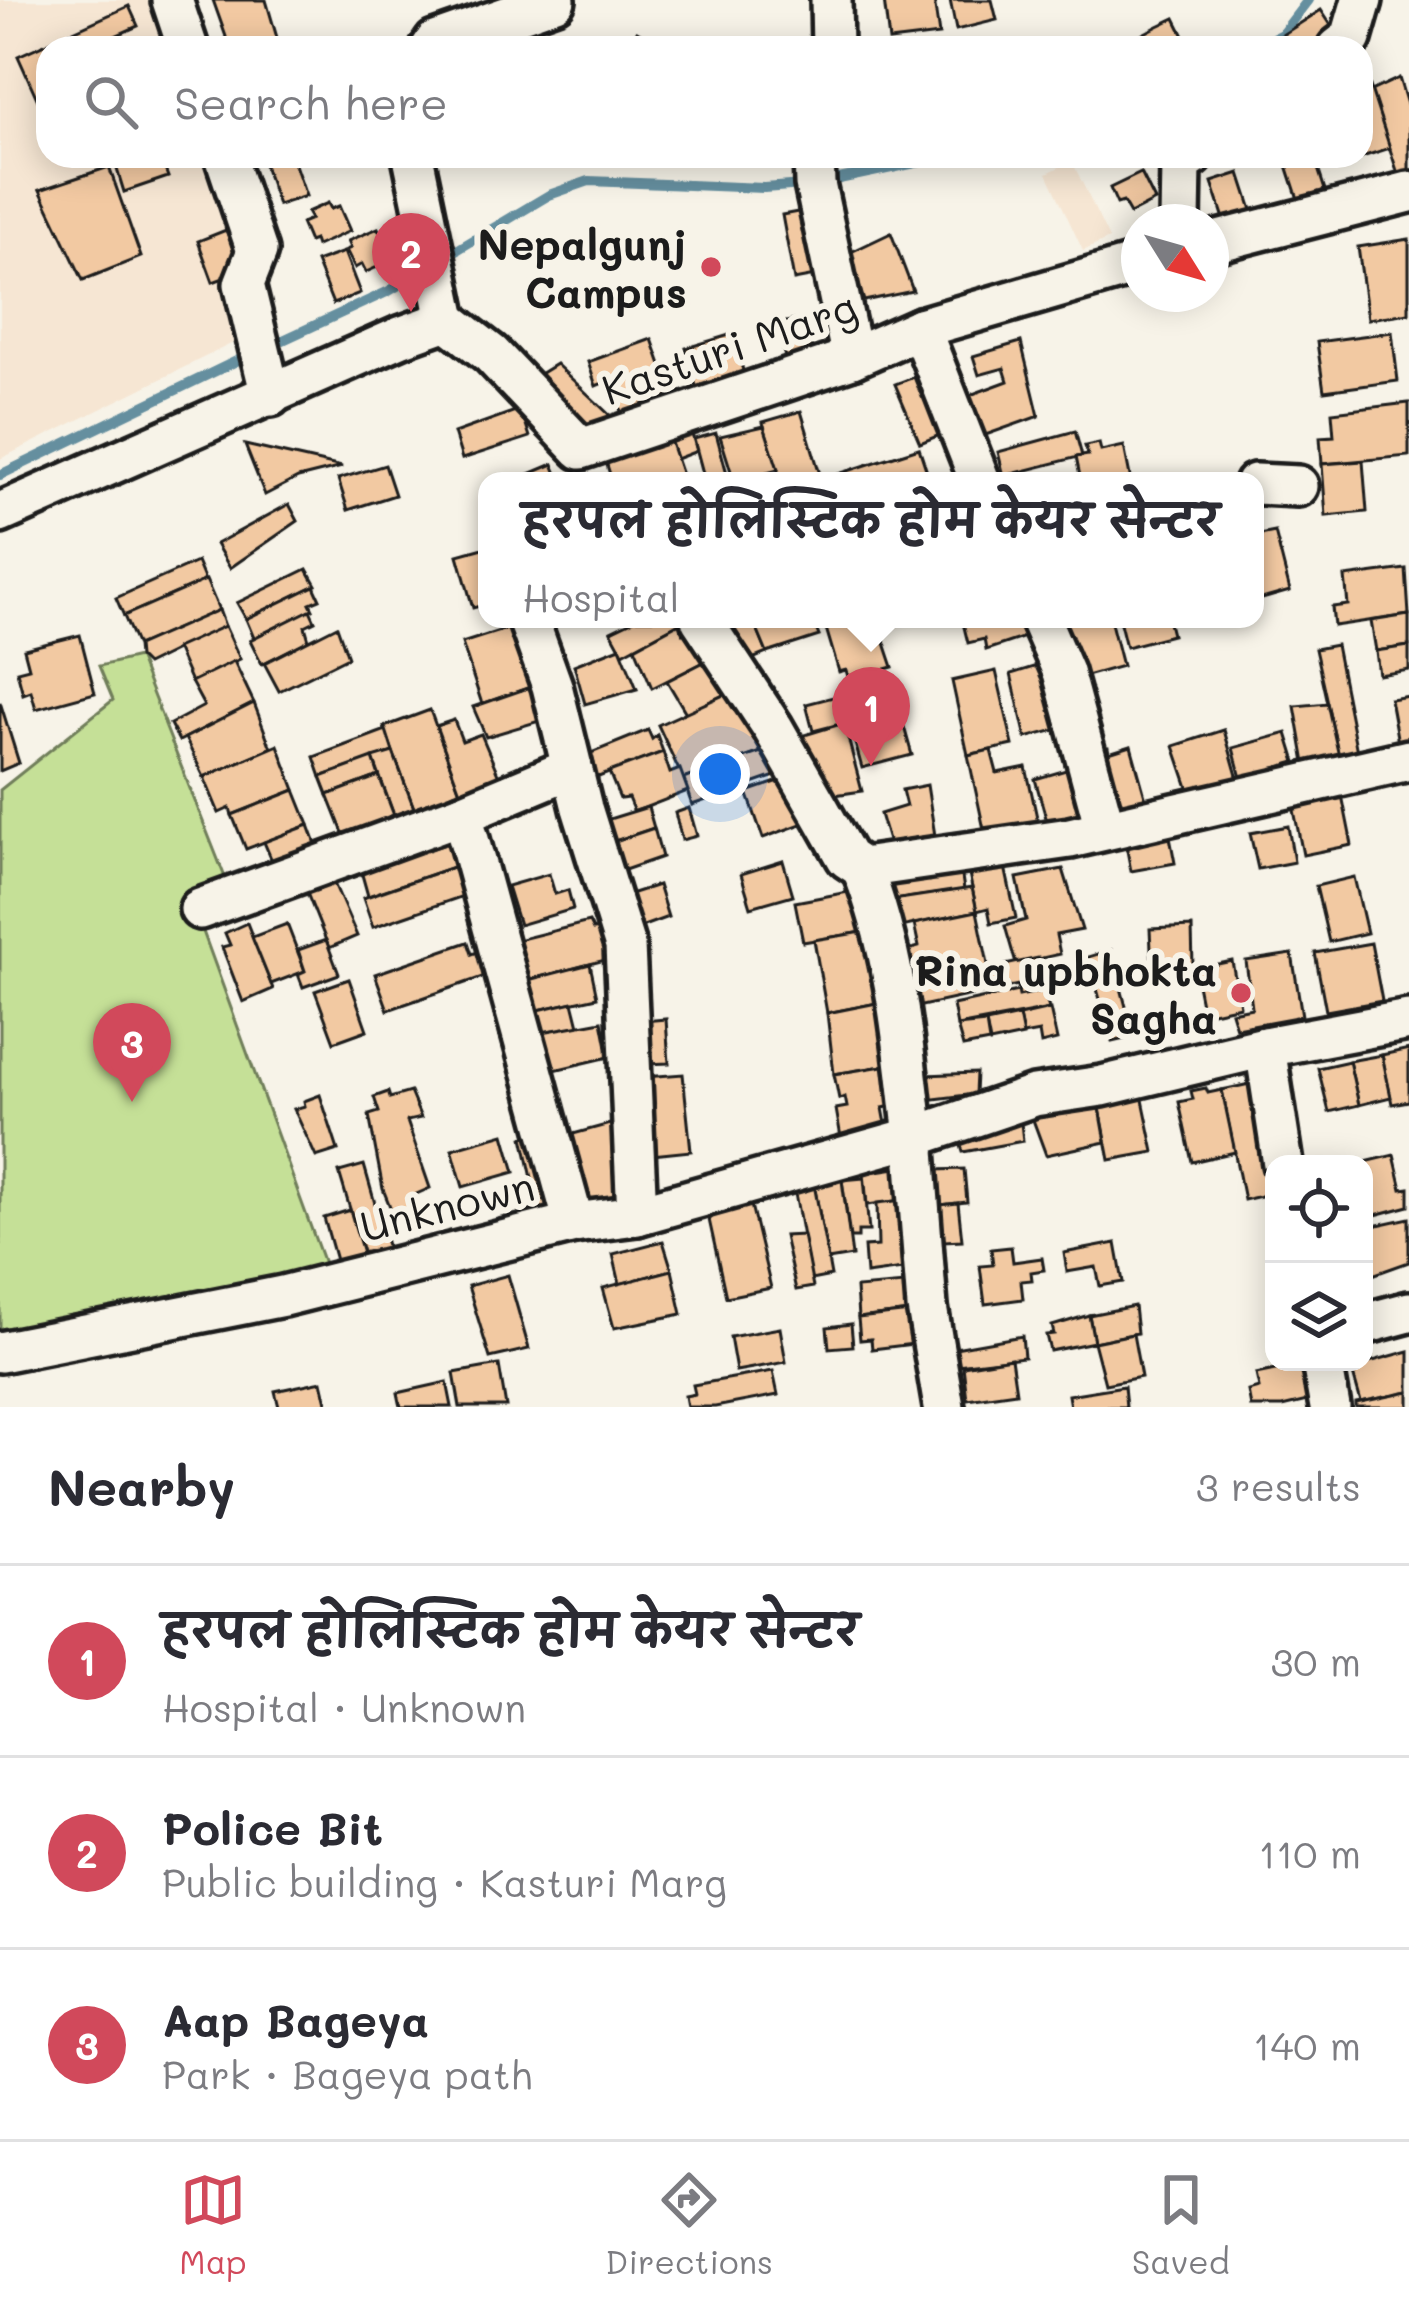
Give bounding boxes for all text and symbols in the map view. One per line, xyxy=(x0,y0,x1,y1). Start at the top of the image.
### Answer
search box xyxy=(36,36,1373,168)
icon: search xyxy=(78,69,144,135)
text: Search here xyxy=(174,73,448,131)
north arrow xyxy=(1121,204,1229,312)
pin: 2 xyxy=(372,213,450,312)
place label: Nepalgunj Campus xyxy=(478,216,687,319)
marker: Nepalgunj Campus xyxy=(698,254,724,280)
street label: Kasturi Marg xyxy=(594,278,864,416)
popup xyxy=(478,472,1264,628)
text: हरपल होलिस्टिक होम केयर सेन्टर xyxy=(522,490,1220,548)
text: Hospital xyxy=(522,571,680,622)
pin: 1 xyxy=(832,667,910,766)
your location xyxy=(690,744,750,804)
place label: Rina upbhokta Sagha xyxy=(915,942,1217,1045)
marker: Rina upbhokta Sagha xyxy=(1228,980,1254,1006)
pin: 3 xyxy=(93,1003,171,1102)
map controls xyxy=(1265,1155,1373,1371)
button: locate xyxy=(1265,1155,1373,1263)
street label: Unknown xyxy=(354,1157,540,1253)
button: layers xyxy=(1265,1263,1373,1371)
text: Nearby xyxy=(48,1452,235,1519)
text: 3 results xyxy=(1196,1460,1361,1511)
text: हरपल होलिस्टिक होम केयर सेन्टर xyxy=(162,1600,859,1658)
text: 1 xyxy=(78,1635,96,1686)
text: 30 m xyxy=(1271,1635,1361,1686)
text: Hospital · Unknown xyxy=(162,1681,526,1732)
text: Police Bit xyxy=(162,1798,383,1856)
text: 2 xyxy=(76,1827,98,1878)
text: 110 m xyxy=(1259,1827,1361,1878)
text: Public building · Kasturi Marg xyxy=(162,1856,727,1907)
text: Aap Bageya xyxy=(162,1990,429,2048)
text: 3 xyxy=(75,2019,99,2070)
text: 140 m xyxy=(1253,2019,1361,2070)
text: Park · Bageya path xyxy=(162,2048,532,2099)
tab: Map xyxy=(179,2167,247,2282)
tab: Directions xyxy=(605,2167,773,2282)
tab: Saved xyxy=(1132,2167,1230,2282)

